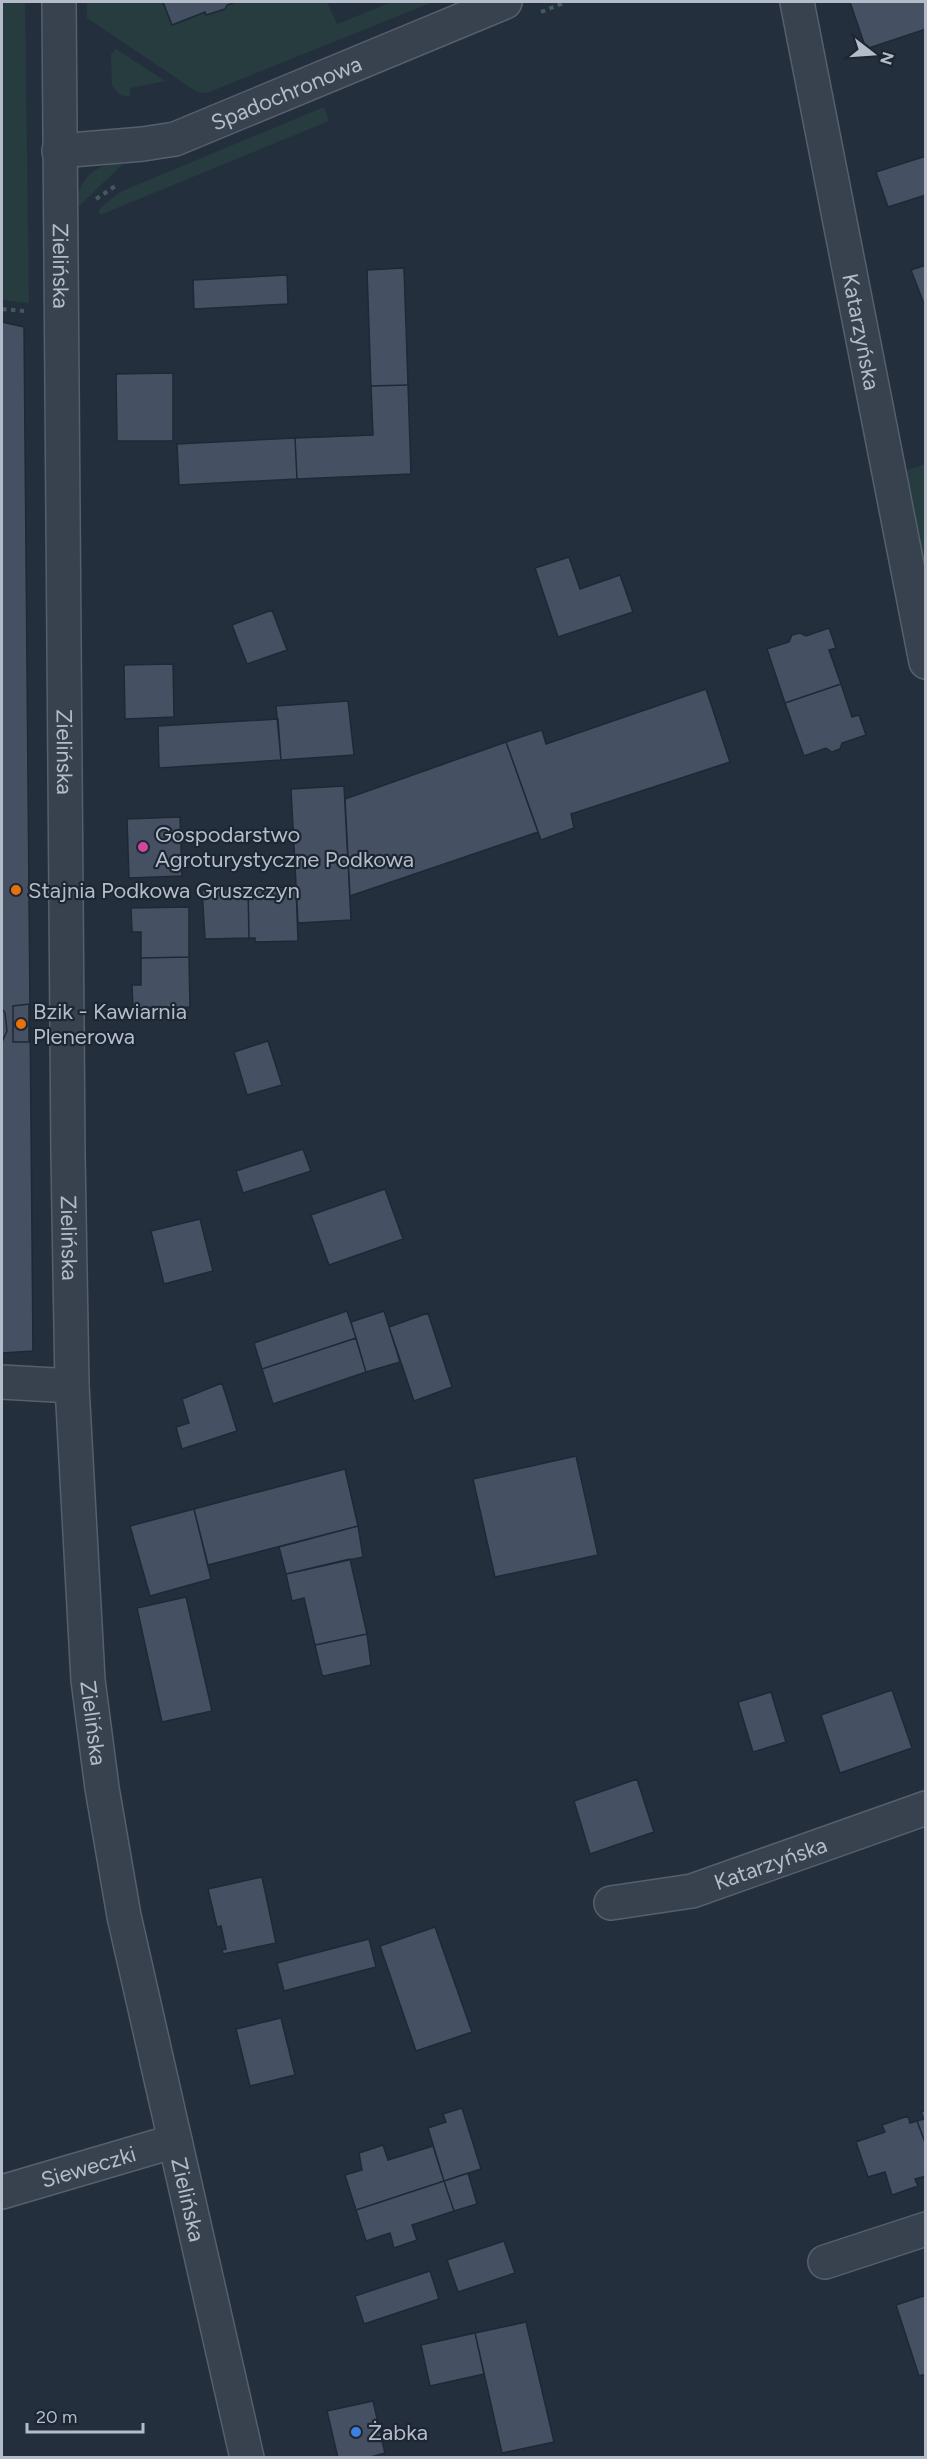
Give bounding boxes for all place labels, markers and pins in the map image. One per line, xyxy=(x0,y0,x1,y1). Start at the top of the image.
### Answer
place label: Gospodarstwo Agroturystyczne Podkowa xyxy=(155,821,414,873)
marker: Gospodarstwo Agroturystyczne Podkowa xyxy=(136,840,150,854)
place label: Stajnia Podkowa Gruszczyn xyxy=(28,877,300,904)
marker: Stajnia Podkowa Gruszczyn xyxy=(9,883,23,897)
place label: Bzik - Kawiarnia Plenerowa xyxy=(33,998,187,1050)
marker: Bzik - Kawiarnia Plenerowa xyxy=(14,1017,28,1031)
place label: Żabka xyxy=(368,2419,428,2446)
marker: Żabka xyxy=(349,2425,363,2439)

